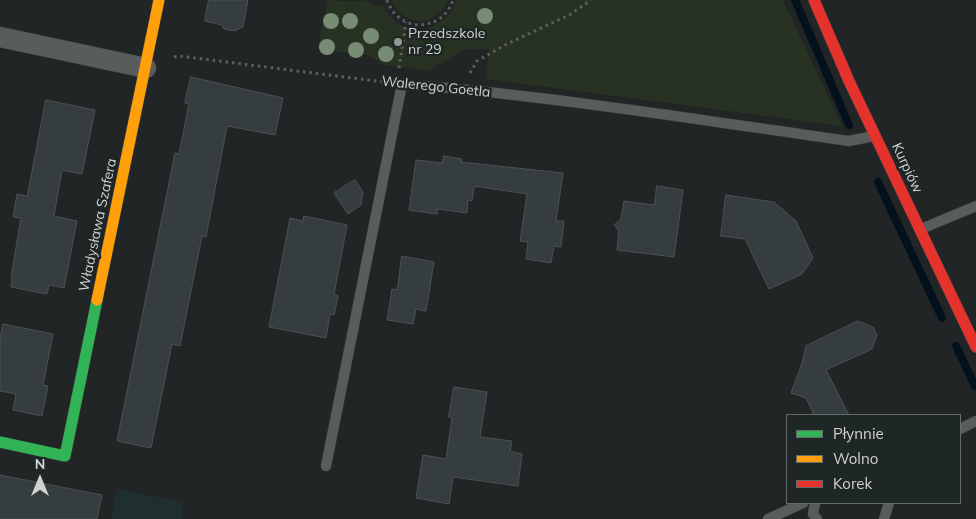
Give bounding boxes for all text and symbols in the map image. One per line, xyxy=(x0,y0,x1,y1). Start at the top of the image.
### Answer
place label: Przedszkole nr 29 xyxy=(408,26,485,58)
marker: Przedszkole nr 29 xyxy=(392,36,404,48)
street label: Walerego Goetla xyxy=(381,73,491,101)
street label: Kurpiów xyxy=(888,140,926,196)
street label: Władysława Szafera xyxy=(76,157,120,293)
legend xyxy=(786,414,961,504)
text: Płynnie xyxy=(833,424,884,443)
text: Wolno xyxy=(833,449,878,468)
north arrow xyxy=(15,454,65,504)
text: N xyxy=(35,455,45,473)
text: Korek xyxy=(833,474,872,493)

